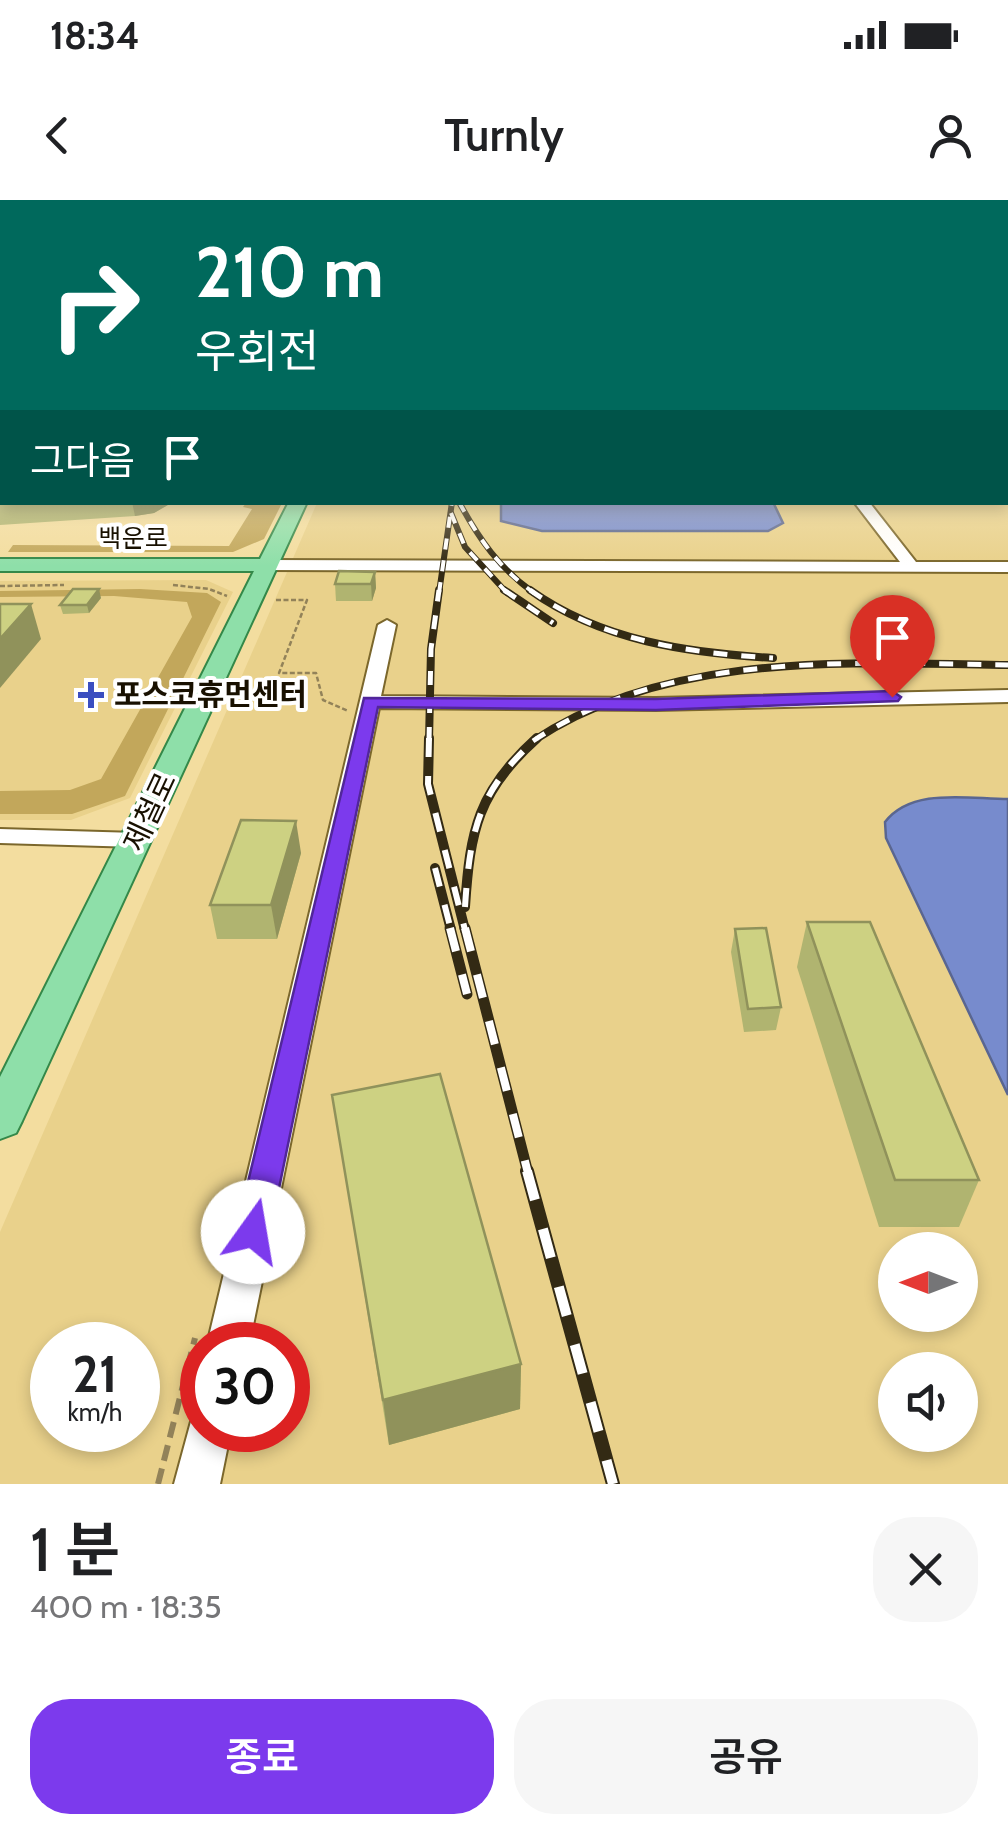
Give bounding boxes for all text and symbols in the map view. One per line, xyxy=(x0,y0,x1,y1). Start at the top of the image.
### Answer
text: 18:34 xyxy=(50,12,140,59)
icon: back xyxy=(30,108,85,163)
text: Turnly xyxy=(444,108,564,162)
icon: person xyxy=(923,108,978,163)
text: 210 m xyxy=(195,229,384,315)
icon: right xyxy=(30,240,160,370)
text: 우회전 xyxy=(195,324,319,378)
icon: arrive xyxy=(155,430,210,485)
text: 그다음 xyxy=(30,437,135,484)
street label: 백운로 xyxy=(98,523,168,553)
pin xyxy=(850,595,935,698)
icon: arrive xyxy=(865,610,920,665)
place label: 포스코휴먼센터 xyxy=(114,676,307,713)
marker: 포스코휴먼센터 xyxy=(78,682,104,708)
street label: 제철로 xyxy=(115,766,184,857)
position arrow xyxy=(201,1180,305,1284)
north arrow xyxy=(878,1232,978,1332)
map controls xyxy=(878,1232,978,1452)
speed limit sign: 30 xyxy=(180,1322,310,1452)
text: 21 xyxy=(73,1344,117,1405)
button: sound xyxy=(878,1352,978,1452)
text: km/h xyxy=(68,1397,122,1427)
text: 1 분 xyxy=(30,1513,120,1586)
button: close xyxy=(873,1517,978,1622)
text: 400 m · 18:35 xyxy=(30,1587,222,1626)
button: 종료 xyxy=(30,1699,494,1814)
button: 공유 xyxy=(514,1699,978,1814)

